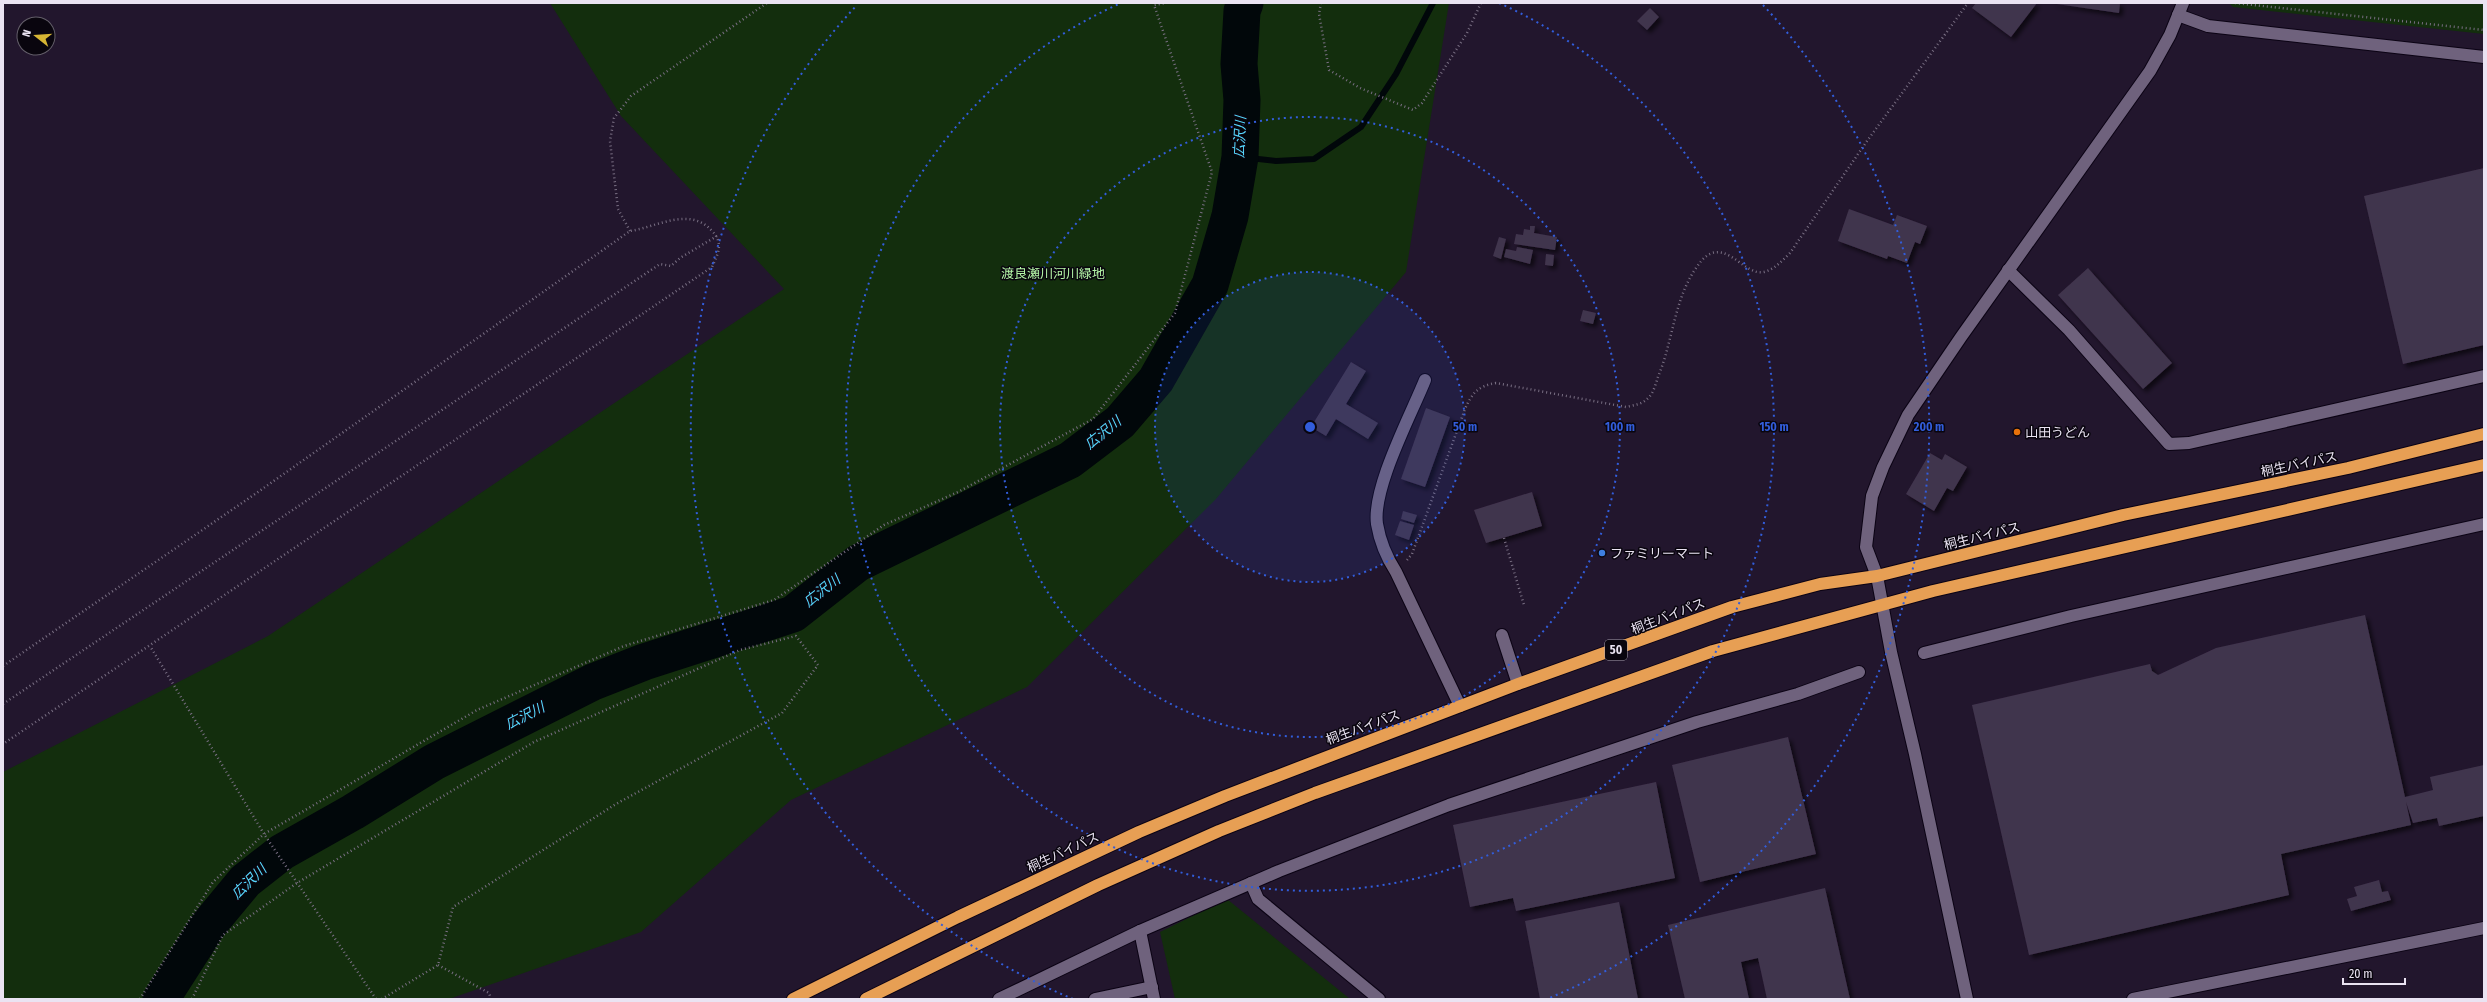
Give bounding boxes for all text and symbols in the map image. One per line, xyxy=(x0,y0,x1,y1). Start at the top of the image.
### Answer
north arrow xyxy=(16,16,56,56)
text: N xyxy=(20,28,34,38)
water label: 広沢川 xyxy=(1230,114,1250,158)
park label: 渡良瀬川河川緑地 xyxy=(1001,266,1105,281)
water label: 広沢川 xyxy=(1081,412,1126,453)
centre of rings xyxy=(1303,420,1317,434)
text: 50 m xyxy=(1453,420,1477,434)
text: 100 m xyxy=(1605,420,1635,434)
text: 150 m xyxy=(1759,420,1789,434)
text: 200 m xyxy=(1913,420,1944,434)
place label: 山田うどん xyxy=(2025,425,2090,440)
marker: 山田うどん xyxy=(2012,427,2022,437)
street label: 桐生バイパス xyxy=(2259,449,2339,479)
street label: 桐生バイパス xyxy=(1942,519,2022,553)
place label: ファミリーマート xyxy=(1610,546,1714,561)
marker: ファミリーマート xyxy=(1597,548,1607,558)
water label: 広沢川 xyxy=(800,570,845,611)
street label: 桐生バイパス xyxy=(1629,595,1707,637)
road number: 50 xyxy=(1605,640,1627,660)
water label: 広沢川 xyxy=(502,698,549,733)
street label: 桐生バイパス xyxy=(1324,707,1402,747)
street label: 桐生バイパス xyxy=(1025,829,1101,875)
water label: 広沢川 xyxy=(228,860,271,903)
scale bar xyxy=(2343,960,2405,986)
text: 20 m xyxy=(2349,967,2373,981)

